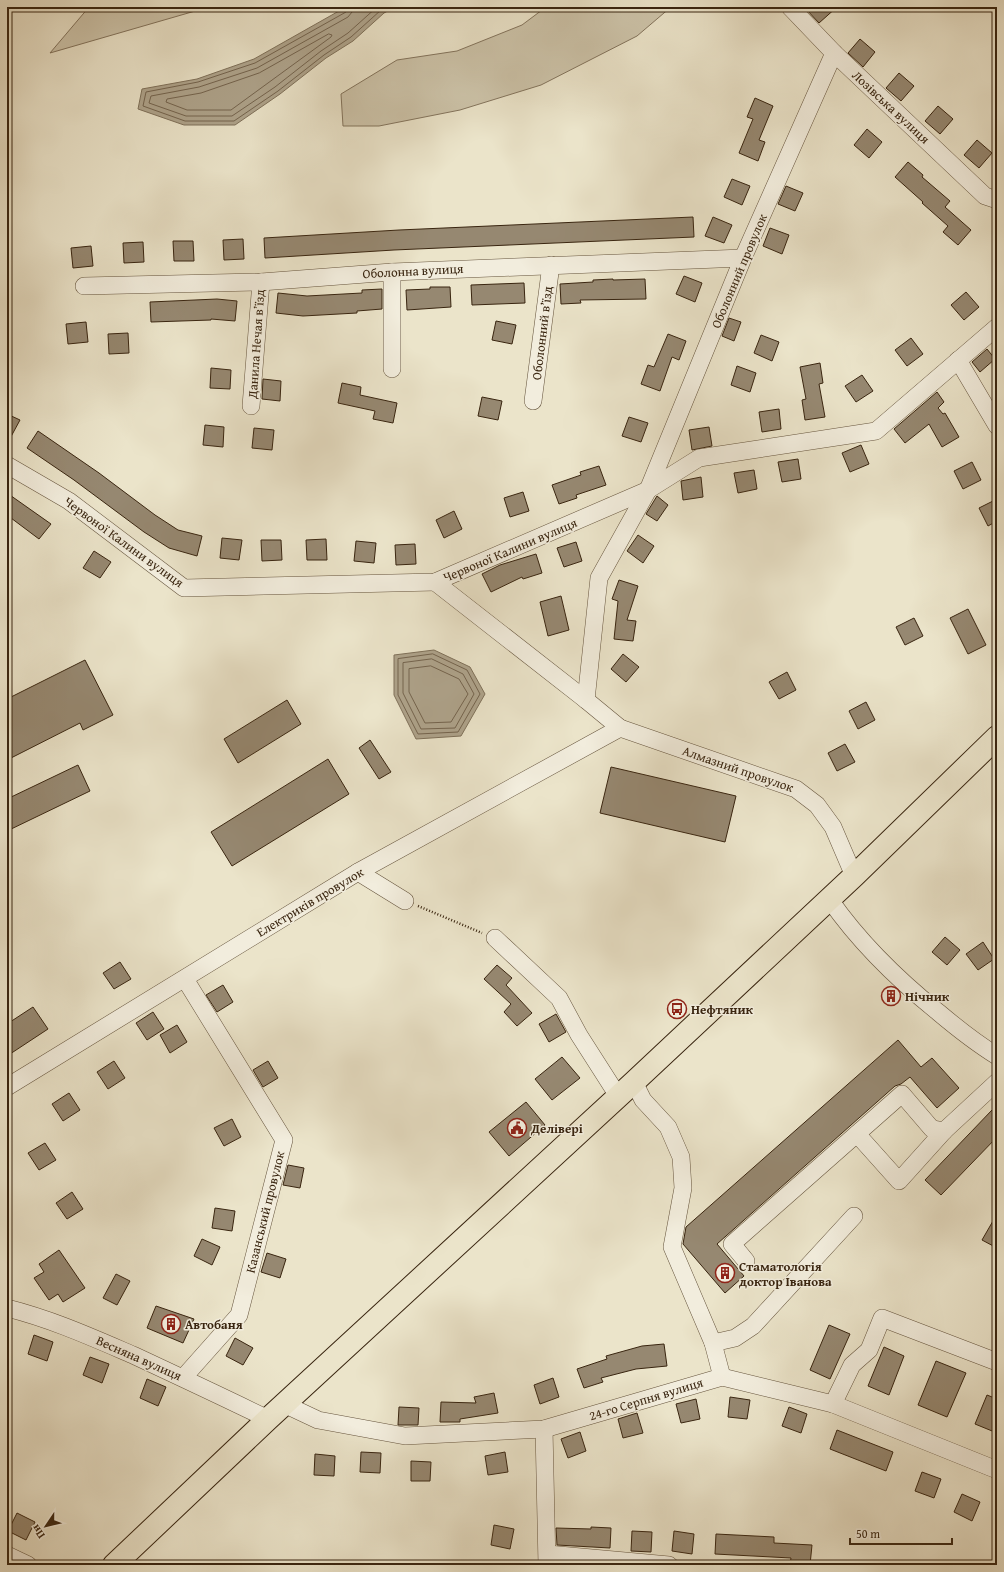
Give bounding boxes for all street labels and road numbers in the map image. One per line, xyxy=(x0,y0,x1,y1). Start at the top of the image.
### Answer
street label: Лозівська вулиця xyxy=(848,66,934,148)
street label: Оболонний провулок xyxy=(706,211,772,331)
street label: Оболонна вулиця xyxy=(362,259,464,283)
street label: Оболонний в’їзд xyxy=(527,285,557,381)
street label: Данила Нечая в’їзд xyxy=(243,289,269,400)
street label: Червоної Калини вулиця xyxy=(60,492,188,592)
street label: Червоної Калини вулиця xyxy=(440,513,580,587)
street label: Алмазний провулок xyxy=(680,741,796,797)
street label: Електриків провулок xyxy=(253,862,367,942)
street label: Казанський провулок xyxy=(241,1149,289,1275)
street label: Весняна вулиця xyxy=(93,1331,185,1386)
street label: 24-го Серпня вулиця xyxy=(587,1373,706,1425)

